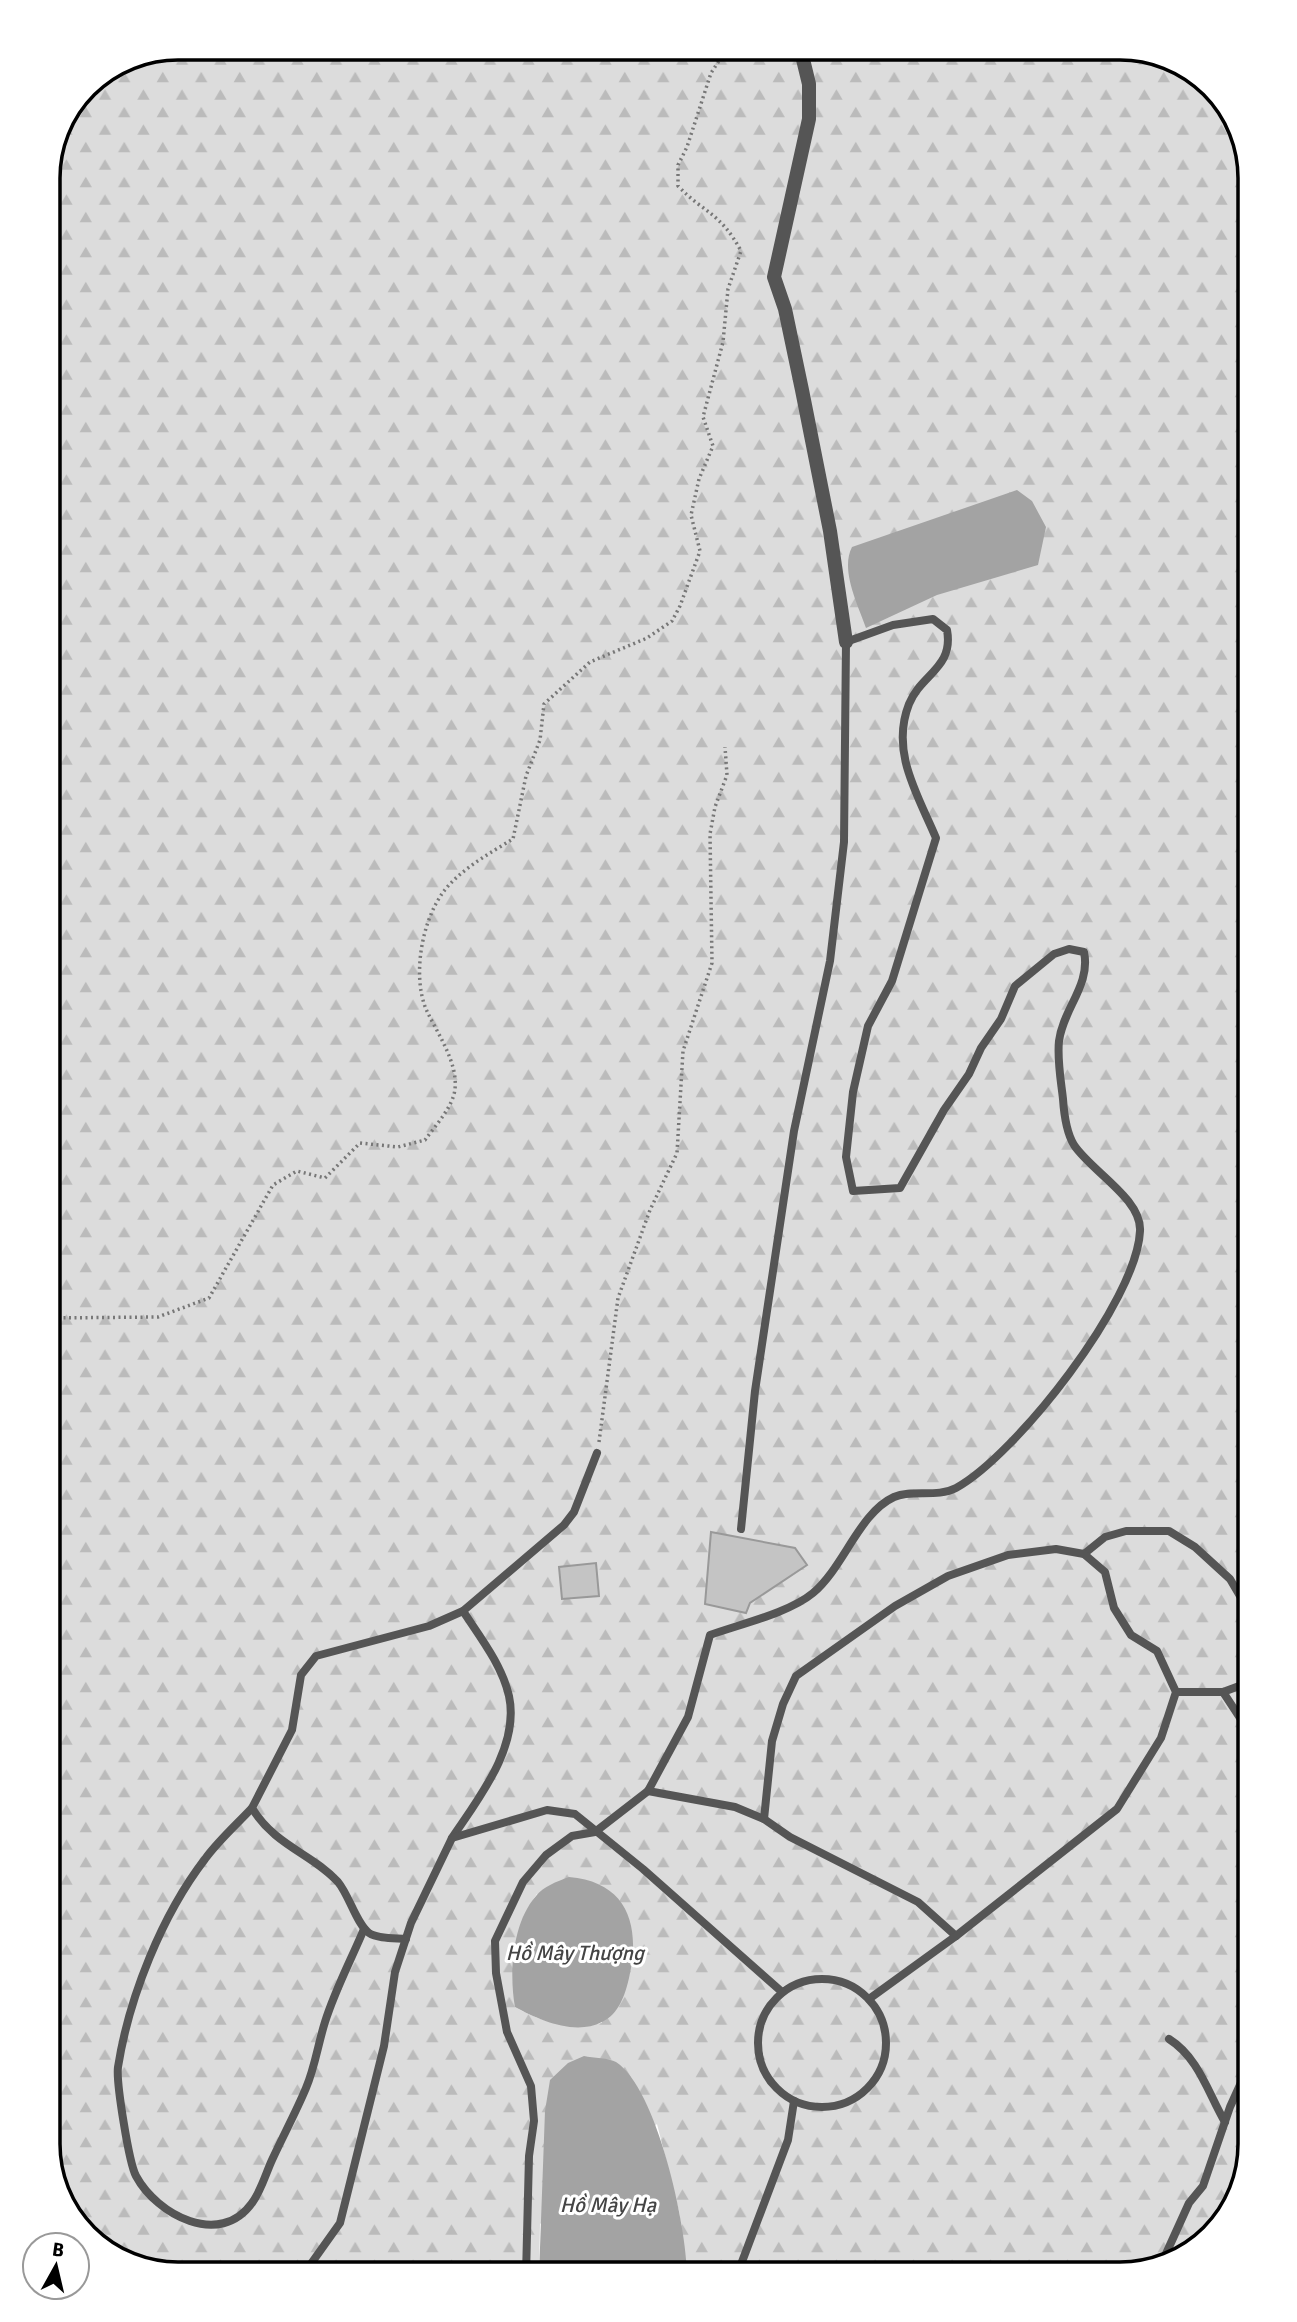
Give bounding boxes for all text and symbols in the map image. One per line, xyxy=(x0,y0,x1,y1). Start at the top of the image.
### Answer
water label: Hồ Mây Thượng xyxy=(506,1940,646,1966)
water label: Hồ Mây Hạ xyxy=(560,2192,657,2218)
north arrow xyxy=(21,2231,91,2301)
text: B xyxy=(51,2237,66,2263)

